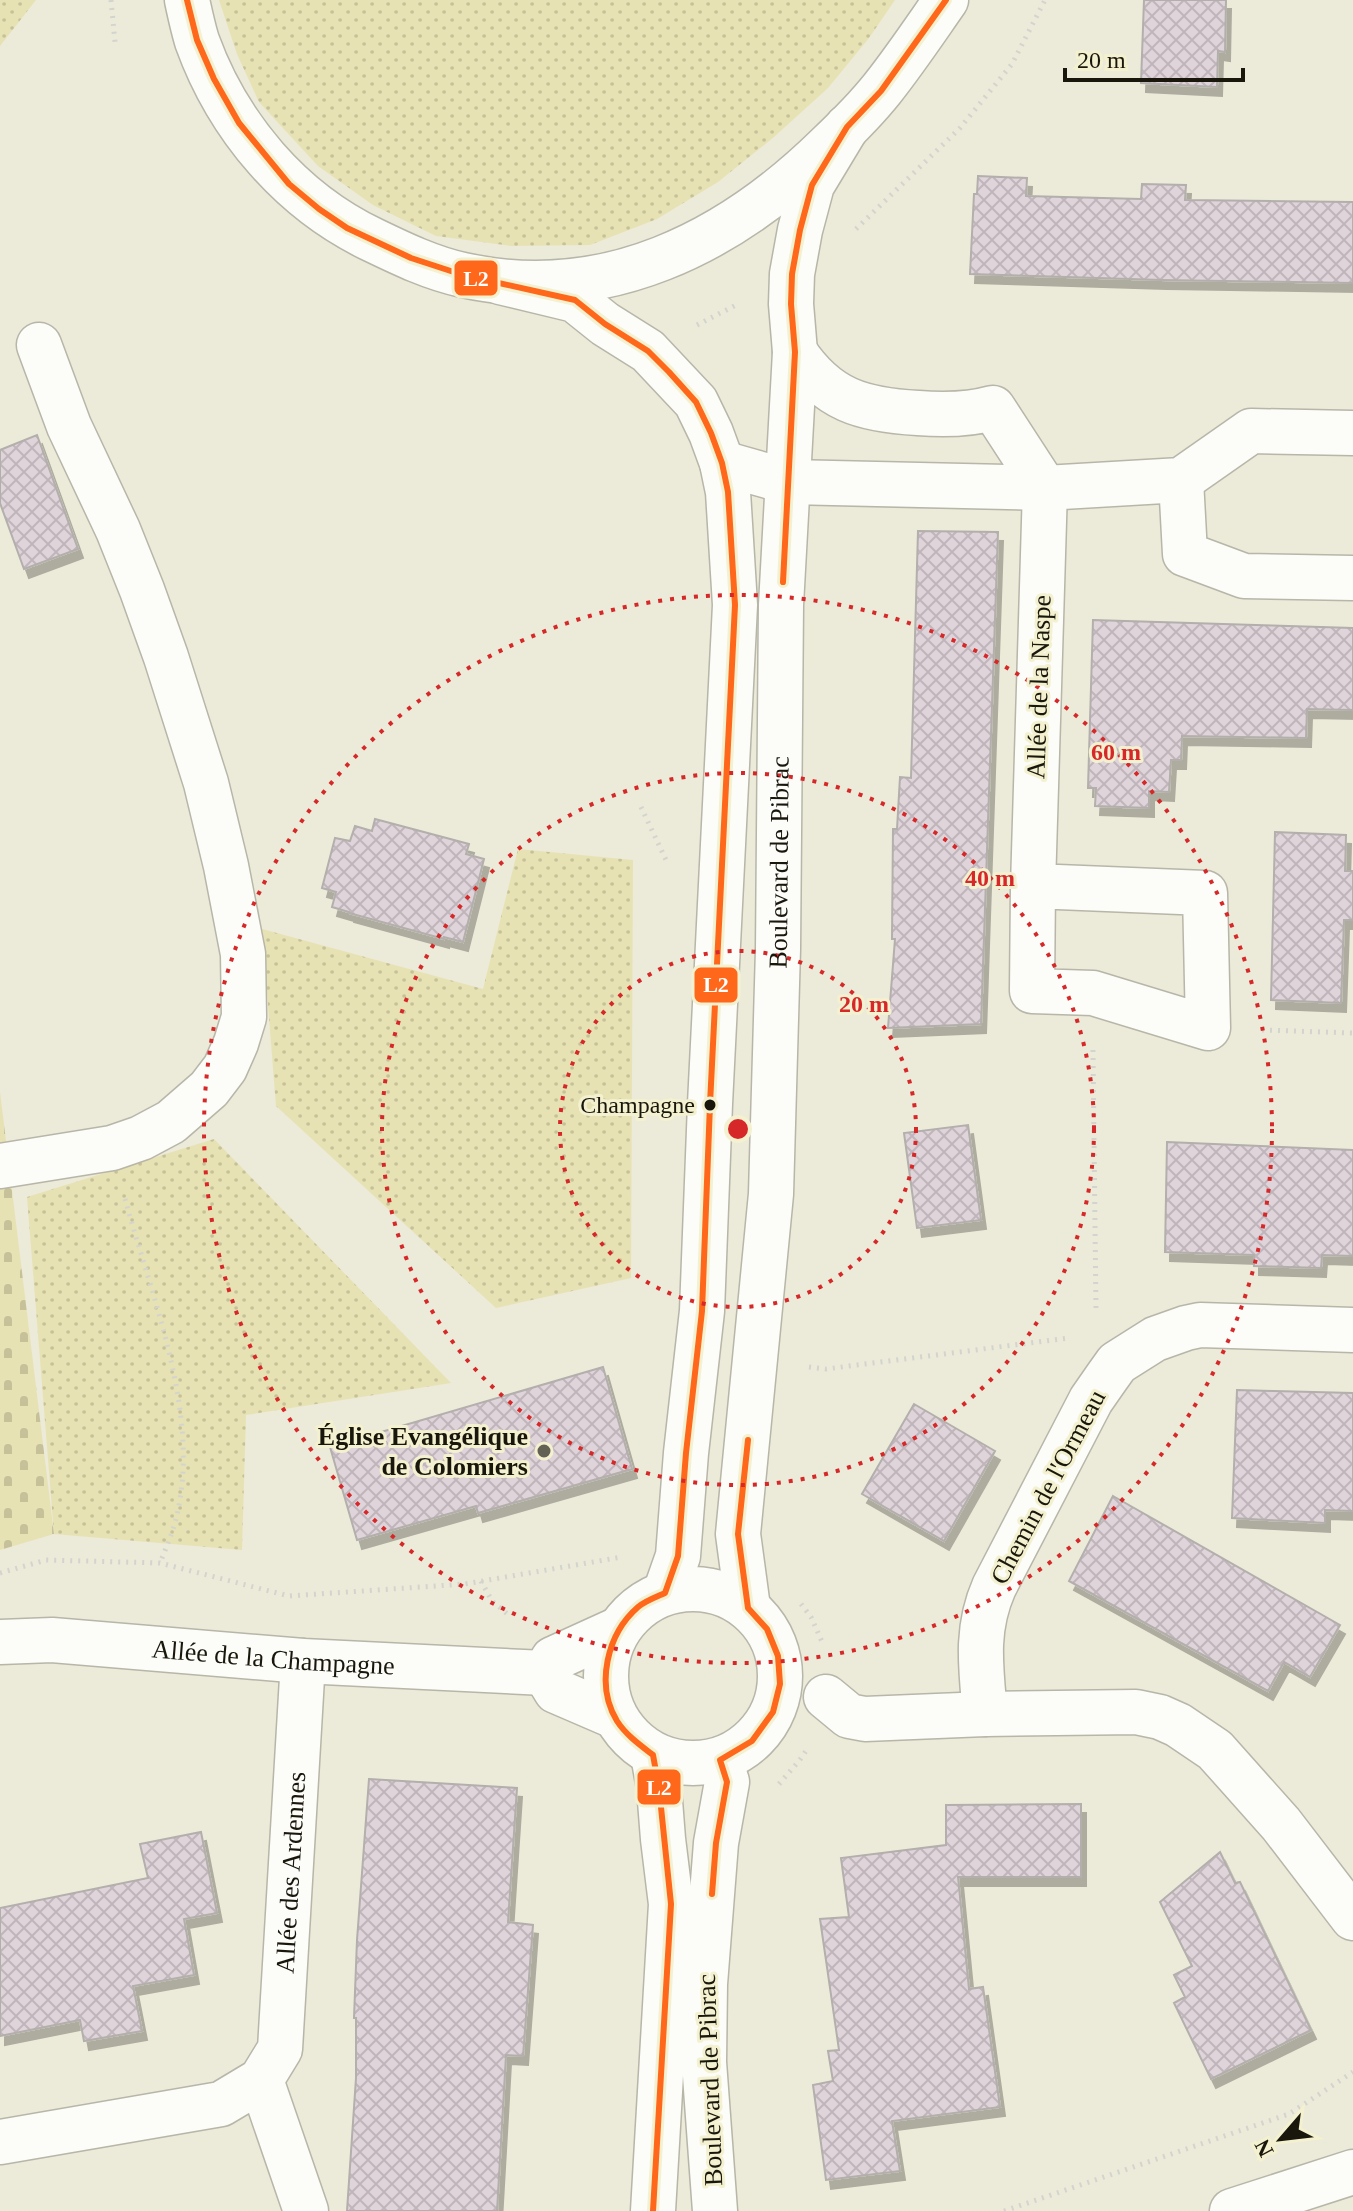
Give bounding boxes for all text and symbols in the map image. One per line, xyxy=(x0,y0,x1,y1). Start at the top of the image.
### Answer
scale bar xyxy=(1065,32,1243,82)
text: 20 m xyxy=(1077,47,1126,73)
line badge: L2 xyxy=(453,259,499,297)
text: L2 xyxy=(463,266,489,291)
street label: Allée de la Naspe xyxy=(1021,595,1057,779)
text: 60 m xyxy=(1091,739,1141,765)
street label: Boulevard de Pibrac xyxy=(763,756,794,969)
text: 40 m xyxy=(965,865,1015,891)
line badge: L2 xyxy=(693,966,739,1004)
text: L2 xyxy=(703,972,729,997)
text: 20 m xyxy=(839,991,889,1017)
place label: Champagne xyxy=(580,1092,695,1118)
marker: Champagne xyxy=(702,1097,718,1113)
centre of rings xyxy=(724,1115,752,1143)
street label: Chemin de l'Ormeau xyxy=(985,1385,1111,1589)
place label: Église Evangélique de Colomiers xyxy=(318,1422,528,1481)
marker: Église Evangélique de Colomiers xyxy=(535,1442,553,1460)
street label: Allée de la Champagne xyxy=(151,1634,395,1680)
line badge: L2 xyxy=(636,1768,682,1806)
street label: Allée des Ardennes xyxy=(270,1771,311,1974)
text: L2 xyxy=(646,1775,672,1800)
street label: Boulevard de Pibrac xyxy=(692,1973,728,2187)
north arrow xyxy=(1241,2099,1321,2179)
text: N xyxy=(1249,2135,1279,2161)

